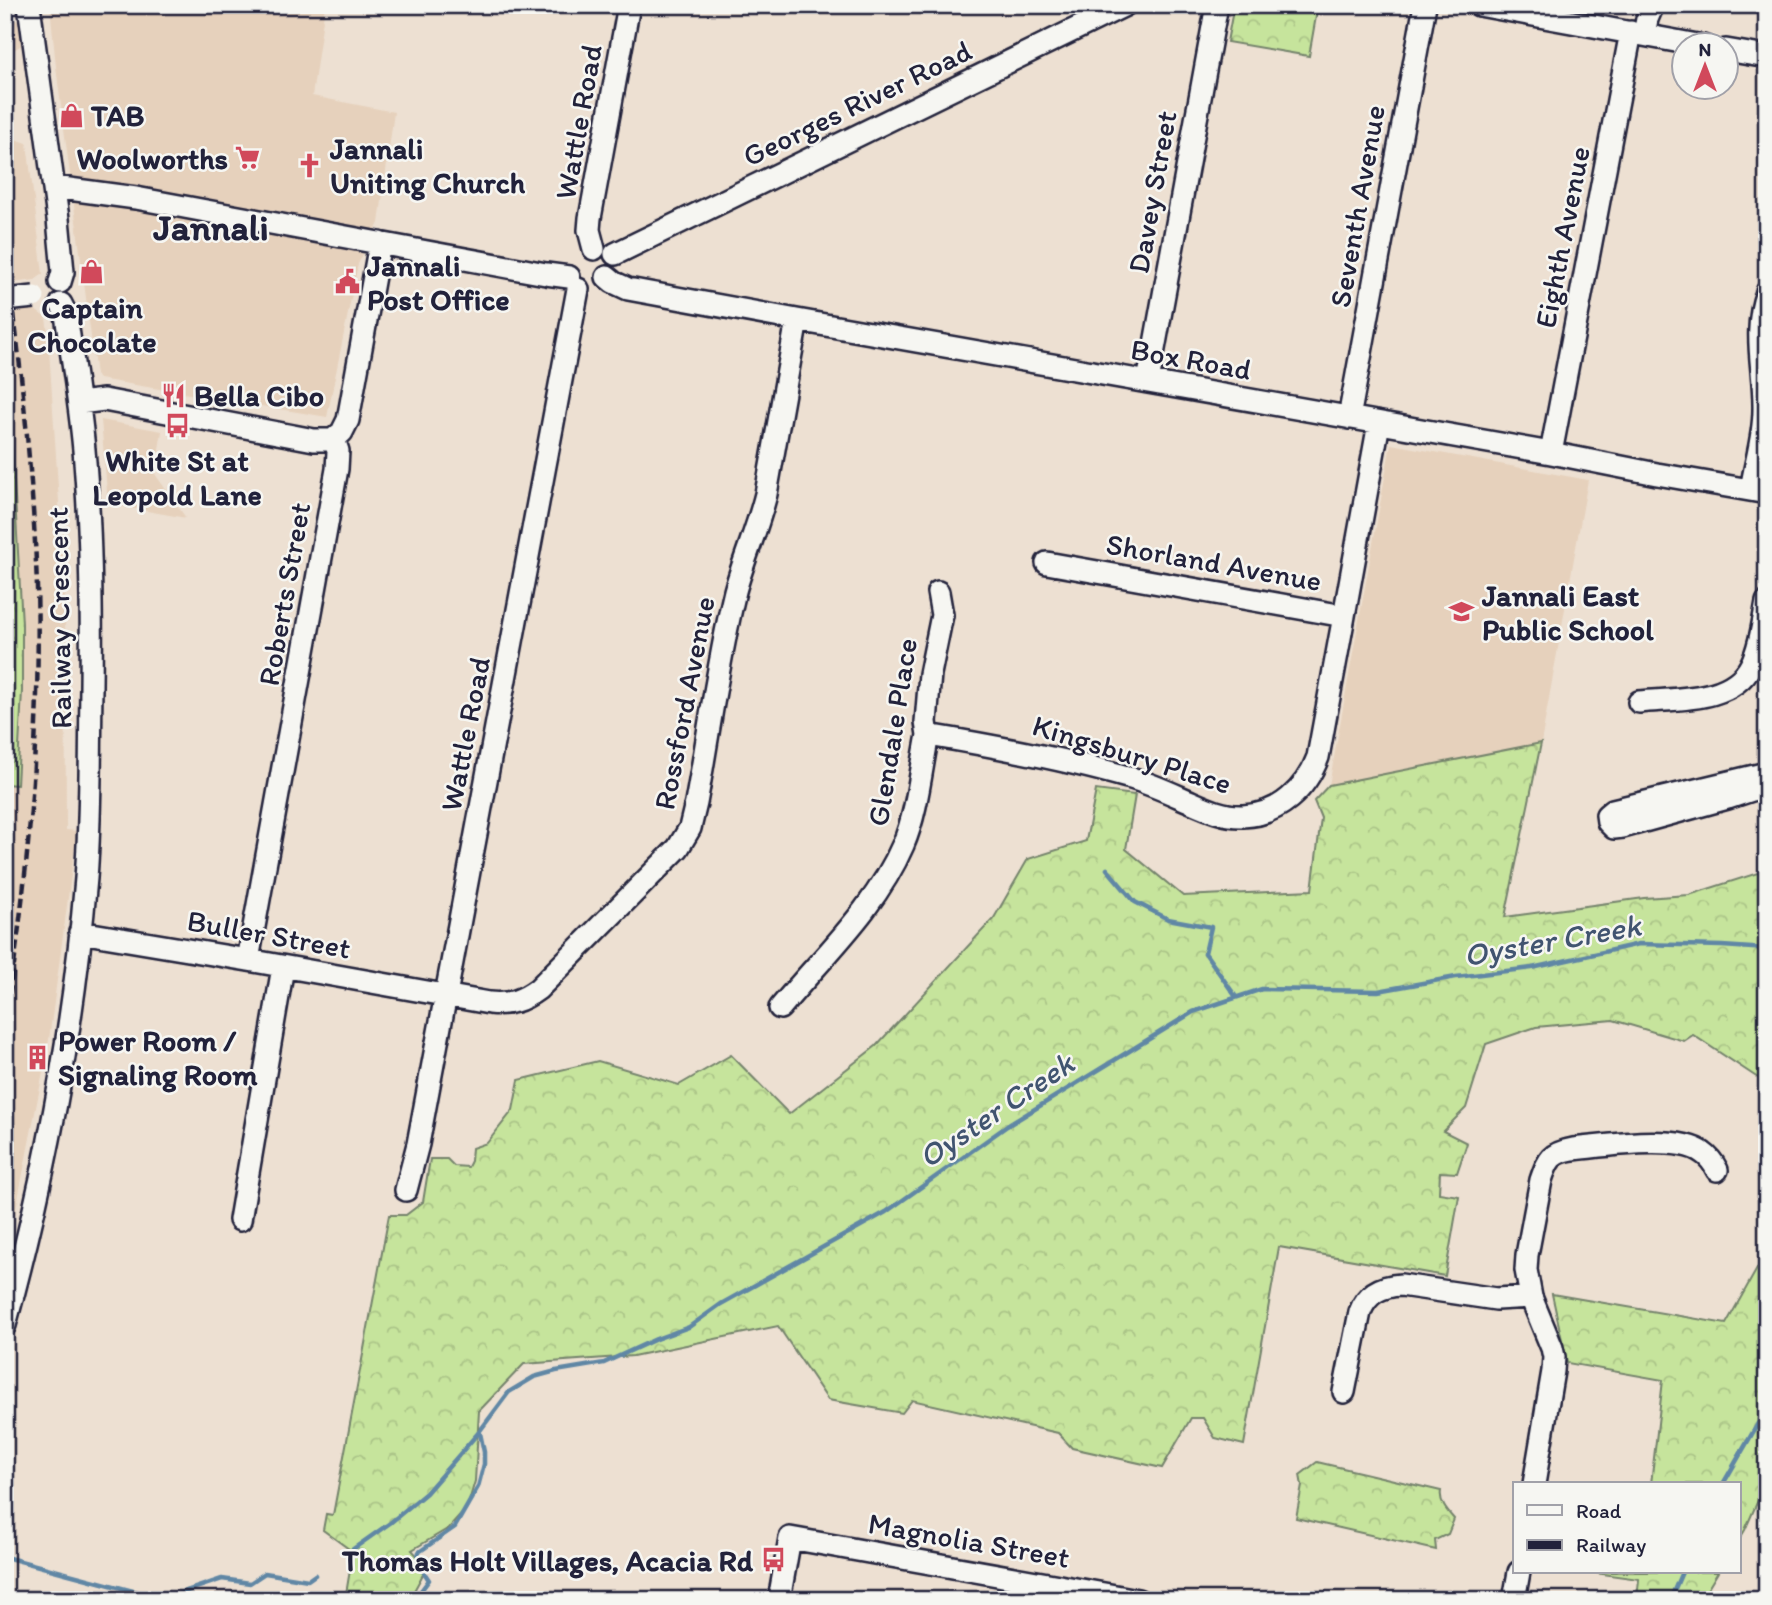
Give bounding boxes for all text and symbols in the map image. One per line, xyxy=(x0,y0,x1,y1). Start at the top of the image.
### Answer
street label: Georges River Road xyxy=(737,32,977,174)
north arrow xyxy=(1670,32,1740,102)
text: N xyxy=(1699,38,1711,61)
street label: Wattle Road xyxy=(546,42,610,202)
place label: TAB xyxy=(90,97,144,134)
shop icon: TAB xyxy=(57,101,85,129)
street label: Seventh Avenue xyxy=(1321,102,1393,310)
street label: Davey Street xyxy=(1120,108,1184,276)
place label: Jannali Uniting Church xyxy=(329,130,526,201)
place label: Woolworths xyxy=(77,140,228,177)
street label: Eighth Avenue xyxy=(1526,143,1598,331)
supermarket icon: Woolworths xyxy=(234,144,262,172)
church icon: Jannali Uniting Church xyxy=(296,151,324,179)
district label: Jannali xyxy=(152,205,269,249)
place label: Jannali Post Office xyxy=(366,247,510,318)
shop icon: Captain Chocolate xyxy=(78,258,106,286)
public building icon: Jannali Post Office xyxy=(333,268,361,296)
place label: Captain Chocolate xyxy=(27,289,157,360)
street label: Box Road xyxy=(1128,330,1254,388)
place label: Bella Cibo xyxy=(194,377,324,414)
restaurant icon: Bella Cibo xyxy=(160,381,188,409)
bus stop icon: White St at Leopold Lane xyxy=(163,411,191,439)
place label: White St at Leopold Lane xyxy=(92,442,262,513)
street label: Roberts Street xyxy=(250,499,318,689)
street label: Railway Crescent xyxy=(39,507,79,729)
street label: Shorland Avenue xyxy=(1103,525,1325,599)
place label: Jannali East Public School xyxy=(1481,577,1654,648)
street label: Rossford Avenue xyxy=(645,593,723,813)
school or university icon: Jannali East Public School xyxy=(1448,598,1476,626)
street label: Glendale Place xyxy=(859,635,925,829)
street label: Wattle Road xyxy=(432,654,498,814)
street label: Kingsbury Place xyxy=(1028,706,1236,802)
street label: Buller Street xyxy=(184,901,354,967)
water label: Oyster Creek xyxy=(1460,905,1645,974)
place label: Power Room / Signaling Room xyxy=(58,1022,258,1093)
building icon: Power Room / Signaling Room xyxy=(24,1043,52,1071)
water label: Oyster Creek xyxy=(911,1043,1082,1176)
legend xyxy=(1513,1482,1740,1574)
text: Road xyxy=(1576,1498,1622,1523)
street label: Magnolia Street xyxy=(865,1504,1073,1576)
text: Railway xyxy=(1576,1532,1646,1557)
place label: Thomas Holt Villages, Acacia Rd xyxy=(341,1542,754,1579)
bus stop icon: Thomas Holt Villages, Acacia Rd xyxy=(759,1546,787,1574)

